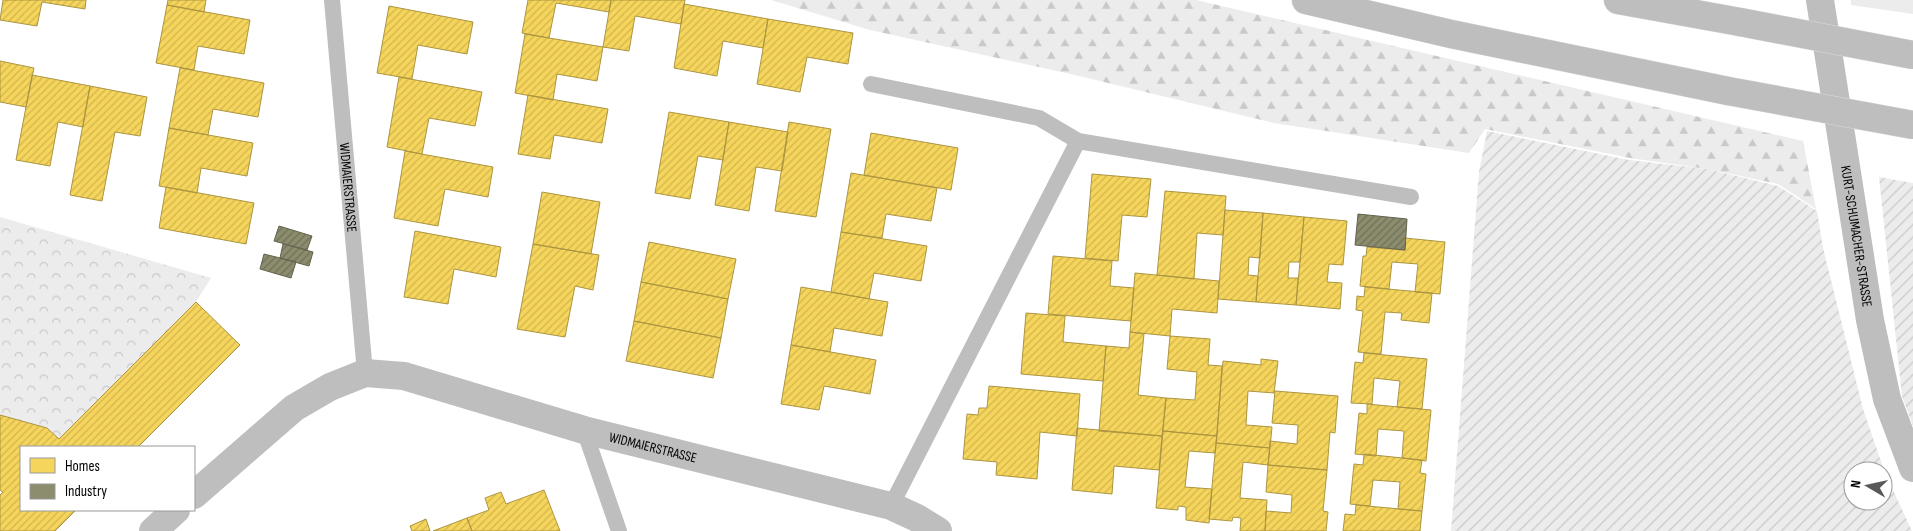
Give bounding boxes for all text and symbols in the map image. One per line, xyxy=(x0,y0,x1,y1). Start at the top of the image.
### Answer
street label: WIDMAIERSTRASSE xyxy=(336,142,361,233)
street label: KURT-SCHUMACHER-STRASSE xyxy=(1837,164,1876,308)
street label: WIDMAIERSTRASSE xyxy=(607,429,699,467)
legend xyxy=(20,446,195,511)
text: Homes xyxy=(65,457,100,476)
north arrow xyxy=(1843,461,1893,511)
text: N xyxy=(1847,479,1865,489)
text: Industry xyxy=(65,482,107,501)

